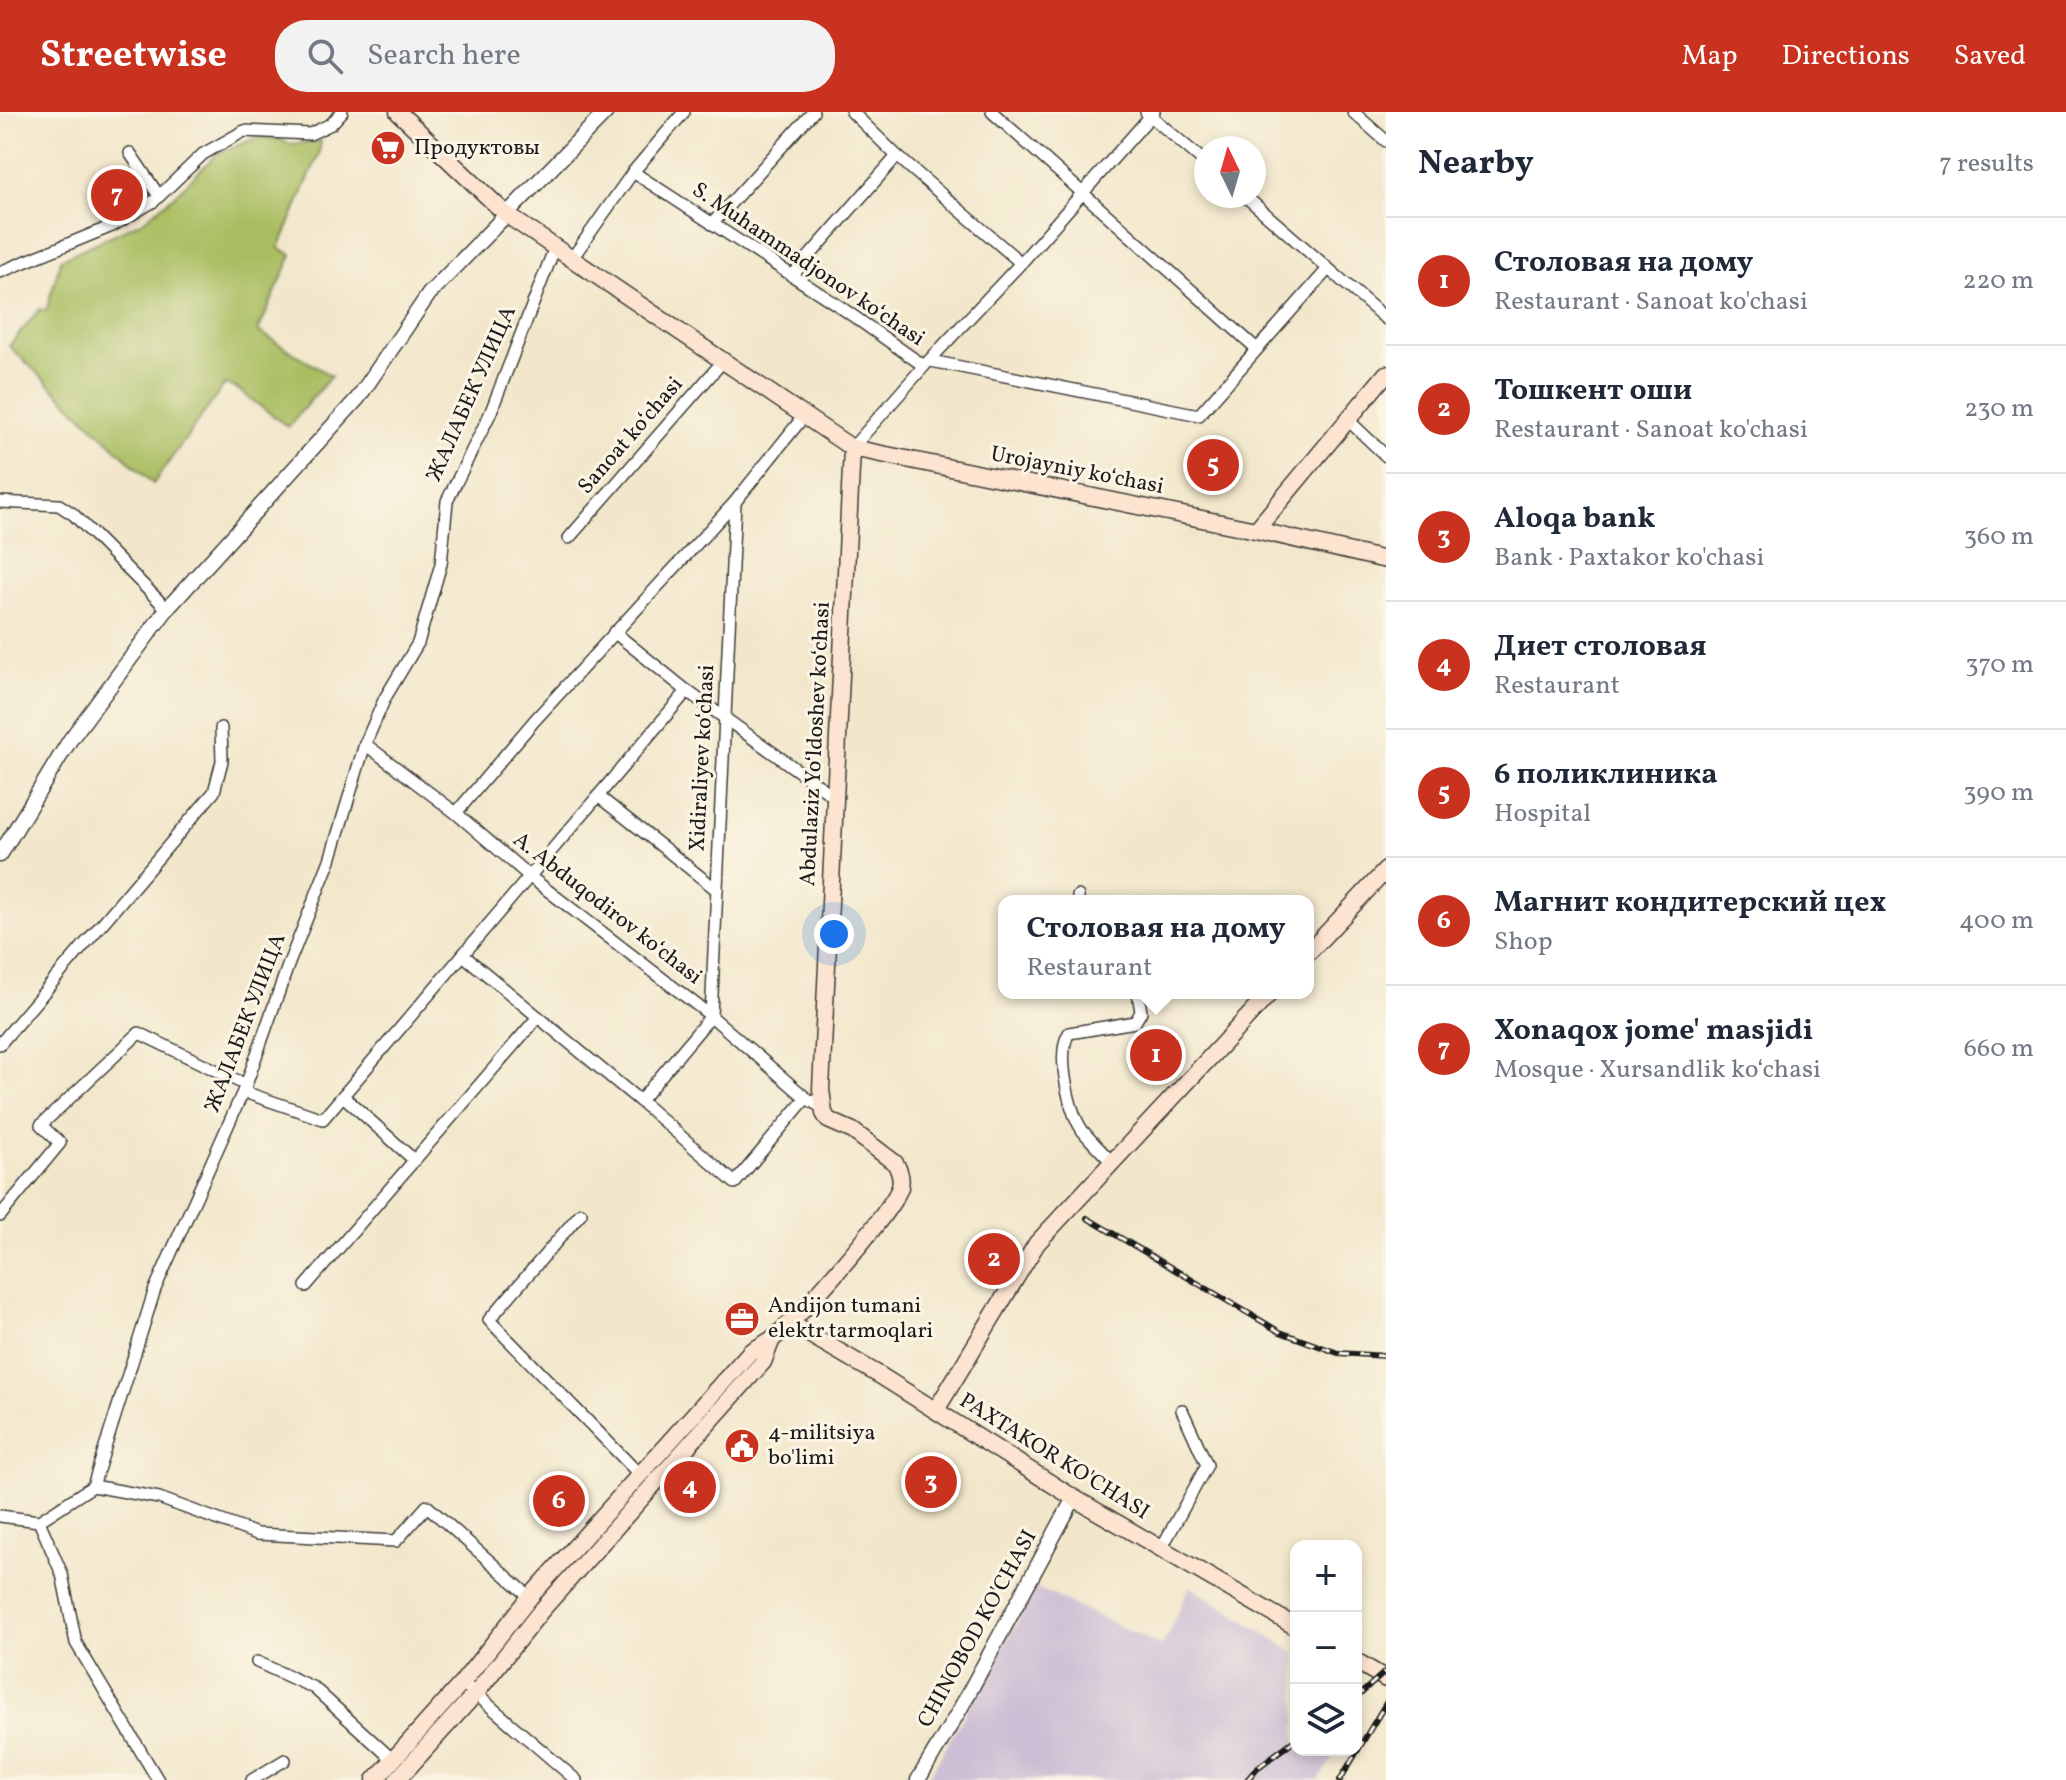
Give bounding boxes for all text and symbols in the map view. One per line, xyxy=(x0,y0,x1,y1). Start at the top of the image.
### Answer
search box xyxy=(275,20,835,92)
text: Streetwise xyxy=(40,30,227,83)
icon: search xyxy=(303,34,347,78)
text: Search here xyxy=(367,35,521,77)
text: Map xyxy=(1682,37,1738,76)
text: Directions xyxy=(1782,37,1910,76)
text: Saved xyxy=(1954,37,2026,76)
supermarket icon: Продуктовы xyxy=(369,129,407,167)
place label: Продуктовы xyxy=(414,133,540,164)
north arrow xyxy=(1194,136,1266,208)
text: Nearby xyxy=(1418,141,1534,188)
text: 7 results xyxy=(1939,146,2034,182)
pin: 7 xyxy=(91,165,143,225)
street label: S. Muhammadjonov koʻchasi xyxy=(686,175,930,355)
text: Столовая на дому xyxy=(1494,242,1753,284)
text: 1 xyxy=(1439,263,1449,299)
text: 220 m xyxy=(1962,263,2034,299)
text: Restaurant · Sanoat ko'chasi xyxy=(1494,284,1808,320)
street label: ЖАЛАБЕК УЛИЦА xyxy=(419,301,525,487)
street label: Sanoat koʻchasi xyxy=(571,370,691,502)
text: Тошкент оши xyxy=(1494,370,1692,412)
text: 2 xyxy=(1437,391,1451,427)
text: 230 m xyxy=(1964,391,2034,427)
text: Restaurant · Sanoat ko'chasi xyxy=(1494,412,1808,448)
pin: 5 xyxy=(1187,435,1239,495)
street label: Urоjayniy koʻchasi xyxy=(988,439,1166,503)
text: Aloqa bank xyxy=(1494,498,1655,540)
text: 3 xyxy=(1437,519,1451,555)
text: 360 m xyxy=(1964,519,2034,555)
text: Bank · Paxtakor ko'chasi xyxy=(1494,540,1764,576)
street label: Abdulaziz Yoʻldoshev koʻchasi xyxy=(793,601,839,887)
text: Диет столовая xyxy=(1494,626,1707,668)
text: 4 xyxy=(1436,647,1452,683)
text: 370 m xyxy=(1965,647,2034,683)
street label: Xidiraliyev koʻchasi xyxy=(683,664,723,852)
text: Restaurant xyxy=(1494,668,1620,704)
text: 6 поликлиника xyxy=(1494,754,1718,796)
text: 5 xyxy=(1438,775,1450,811)
text: 390 m xyxy=(1963,775,2034,811)
text: Hospital xyxy=(1494,796,1591,832)
street label: A. Abduqodirov koʻchasi xyxy=(506,825,708,993)
text: Магнит кондитерский цех xyxy=(1494,882,1886,924)
popup xyxy=(998,895,1314,999)
text: 6 xyxy=(1437,903,1451,939)
text: 400 m xyxy=(1959,903,2034,939)
text: Столовая на дому xyxy=(1026,908,1286,950)
your location xyxy=(814,914,854,954)
text: Shop xyxy=(1494,924,1553,960)
street label: ЖАЛАБЕК УЛИЦА xyxy=(198,929,294,1117)
text: Restaurant xyxy=(1026,950,1152,986)
text: Xonaqox jome' masjidi xyxy=(1494,1010,1813,1052)
pin: 1 xyxy=(1130,1025,1182,1085)
text: 7 xyxy=(1438,1031,1450,1067)
text: 660 m xyxy=(1964,1031,2034,1067)
text: Mosque · Xursandlik koʻchasi xyxy=(1494,1052,1821,1088)
pin: 2 xyxy=(968,1229,1020,1289)
place label: Andijon tumani elektr tarmoqlari xyxy=(768,1291,933,1347)
office icon: Andijon tumani elektr tarmoqlari xyxy=(723,1300,761,1338)
street label: PAXTAKOR KO'CHASI xyxy=(953,1386,1155,1528)
place label: 4-militsiya bo'limi xyxy=(768,1418,875,1474)
public building icon: 4-militsiya bo'limi xyxy=(723,1427,761,1465)
pin: 3 xyxy=(905,1452,957,1512)
pin: 4 xyxy=(664,1457,716,1517)
pin: 6 xyxy=(533,1471,585,1531)
street label: CHINOBOD KO'CHASI xyxy=(911,1524,1045,1734)
map controls xyxy=(1290,1540,1362,1756)
button: + xyxy=(1290,1540,1362,1612)
button: − xyxy=(1290,1612,1362,1684)
button: layers xyxy=(1290,1684,1362,1756)

